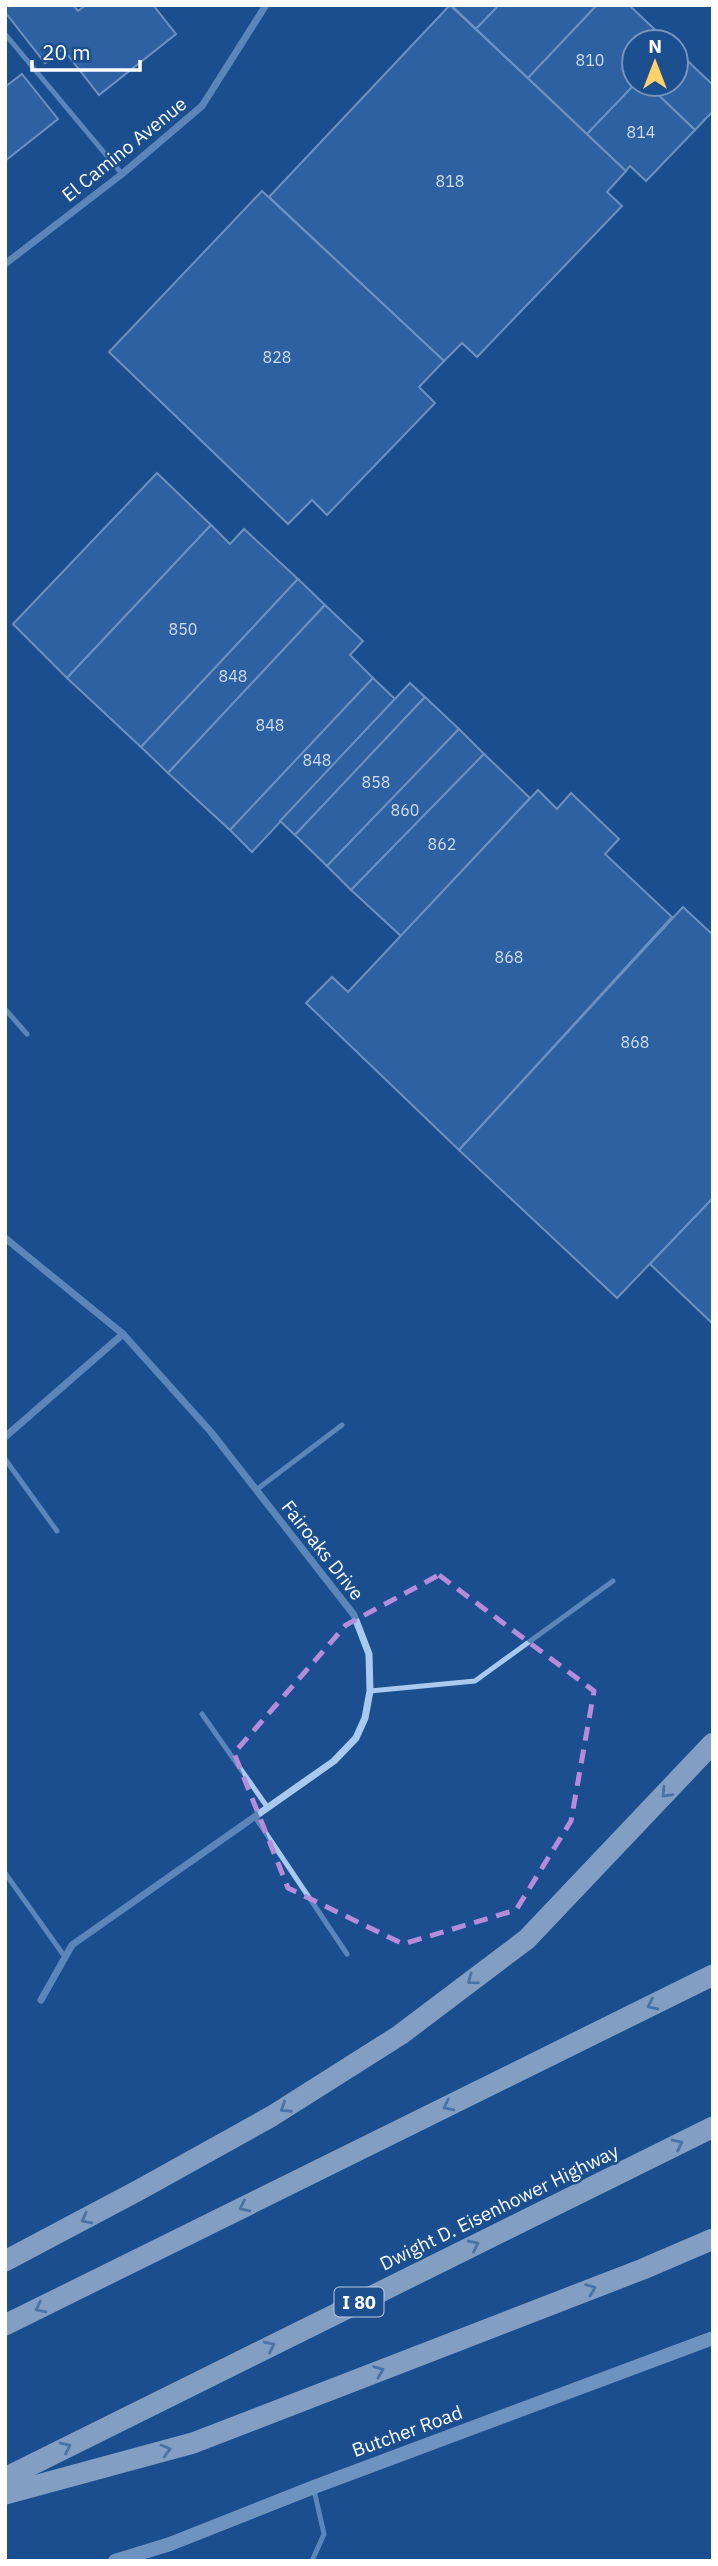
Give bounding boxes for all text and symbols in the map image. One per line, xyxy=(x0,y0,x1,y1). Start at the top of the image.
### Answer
scale bar xyxy=(32,28,140,72)
north arrow xyxy=(620,28,690,98)
text: N xyxy=(648,34,662,58)
text: 20 m xyxy=(42,38,91,66)
house number: 810 xyxy=(576,50,604,70)
street label: El Camino Avenue xyxy=(57,91,191,207)
house number: 814 xyxy=(627,122,655,142)
house number: 818 xyxy=(436,171,464,191)
house number: 828 xyxy=(263,347,291,367)
house number: 850 xyxy=(169,619,197,639)
house number: 848 xyxy=(219,666,247,686)
house number: 848 xyxy=(256,715,284,735)
house number: 848 xyxy=(303,750,331,770)
house number: 858 xyxy=(362,772,390,792)
house number: 860 xyxy=(391,800,419,820)
house number: 862 xyxy=(428,834,456,854)
house number: 868 xyxy=(495,947,523,967)
house number: 868 xyxy=(621,1032,649,1052)
street label: Fairoaks Drive xyxy=(277,1495,369,1605)
one-way arrow xyxy=(661,1785,674,1798)
one-way arrow xyxy=(467,1971,480,1984)
one-way arrow xyxy=(647,1997,659,2011)
one-way arrow xyxy=(443,2098,455,2112)
one-way arrow xyxy=(279,2100,292,2113)
street label: Dwight D. Eisenhower Highway xyxy=(376,2138,623,2275)
one-way arrow xyxy=(671,2139,683,2153)
one-way arrow xyxy=(239,2199,251,2213)
one-way arrow xyxy=(80,2210,93,2224)
one-way arrow xyxy=(467,2240,479,2254)
one-way arrow xyxy=(584,2283,596,2297)
road number: I 80 xyxy=(334,2288,384,2316)
one-way arrow xyxy=(35,2300,47,2314)
one-way arrow xyxy=(263,2341,275,2355)
one-way arrow xyxy=(372,2365,384,2379)
street label: Butcher Road xyxy=(349,2400,465,2462)
one-way arrow xyxy=(59,2442,71,2456)
one-way arrow xyxy=(159,2444,171,2458)

